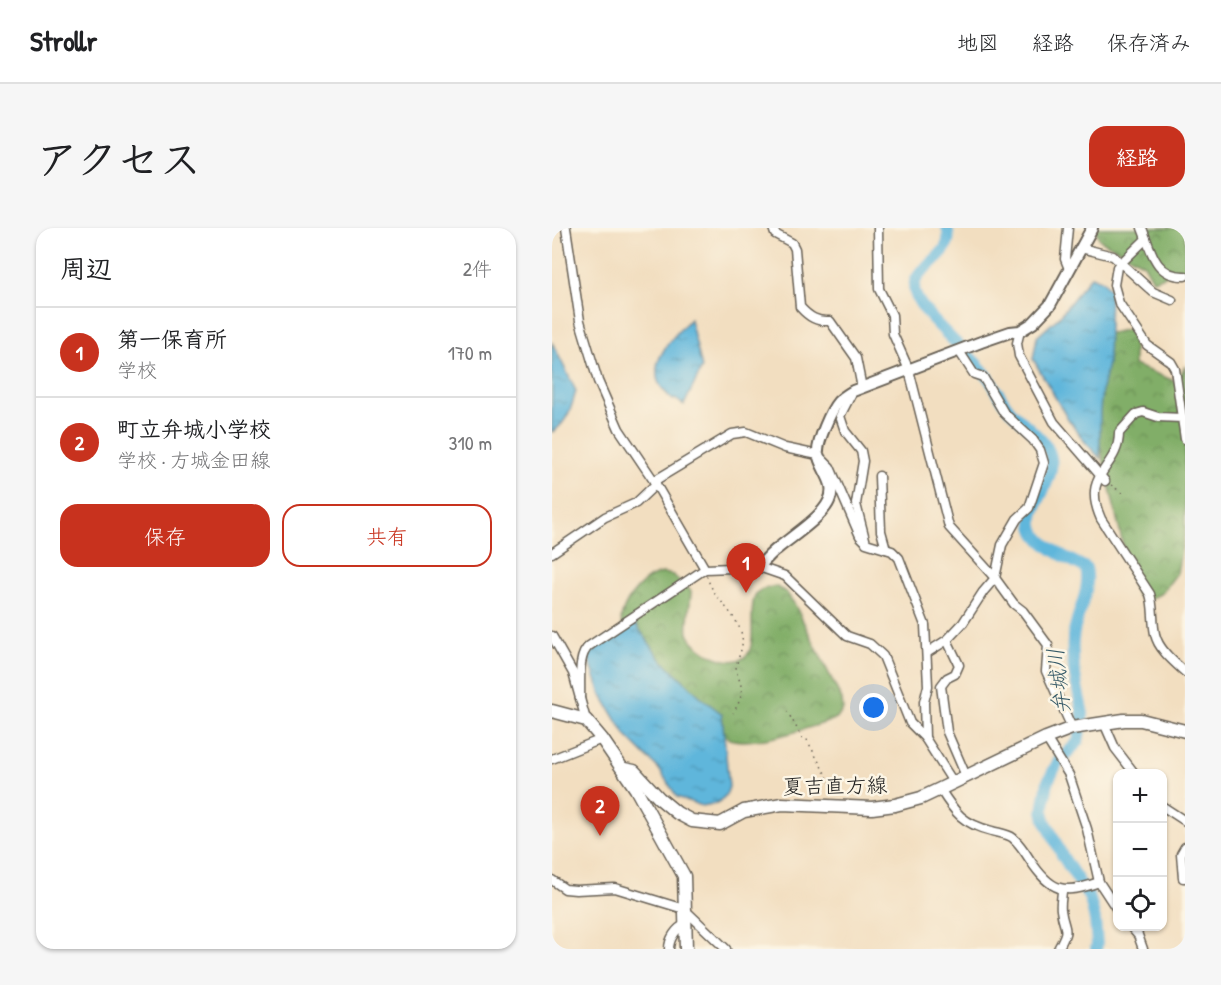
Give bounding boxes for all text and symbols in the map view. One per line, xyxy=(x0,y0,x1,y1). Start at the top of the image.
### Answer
text: Strollr xyxy=(30,22,97,60)
text: 地図 xyxy=(957,28,999,57)
text: 経路 xyxy=(1032,28,1074,57)
text: 保存済み xyxy=(1107,28,1191,57)
button: 経路 xyxy=(1089,126,1185,187)
text: アクセス xyxy=(36,130,201,187)
text: 周辺 xyxy=(60,251,112,286)
text: 2件 xyxy=(463,255,492,282)
text: 第一保育所 xyxy=(117,324,227,354)
text: 1 xyxy=(76,339,83,366)
text: 170 m xyxy=(448,339,492,366)
text: 学校 xyxy=(117,356,157,383)
text: 町立弁城小学校 xyxy=(117,414,271,444)
text: 2 xyxy=(75,429,84,456)
text: 310 m xyxy=(449,429,492,456)
text: 学校 · 方城金田線 xyxy=(117,446,270,473)
button: 保存 xyxy=(60,504,270,567)
button: 共有 xyxy=(282,504,492,567)
pin: 1 xyxy=(726,544,766,593)
water label: 弁城川 xyxy=(1040,647,1076,715)
your location xyxy=(859,693,888,722)
map controls xyxy=(1113,769,1167,931)
button: + xyxy=(1113,769,1167,823)
street label: 夏吉直方線 xyxy=(782,770,888,801)
pin: 2 xyxy=(580,786,620,836)
button: − xyxy=(1113,823,1167,877)
button: locate xyxy=(1113,877,1167,931)

